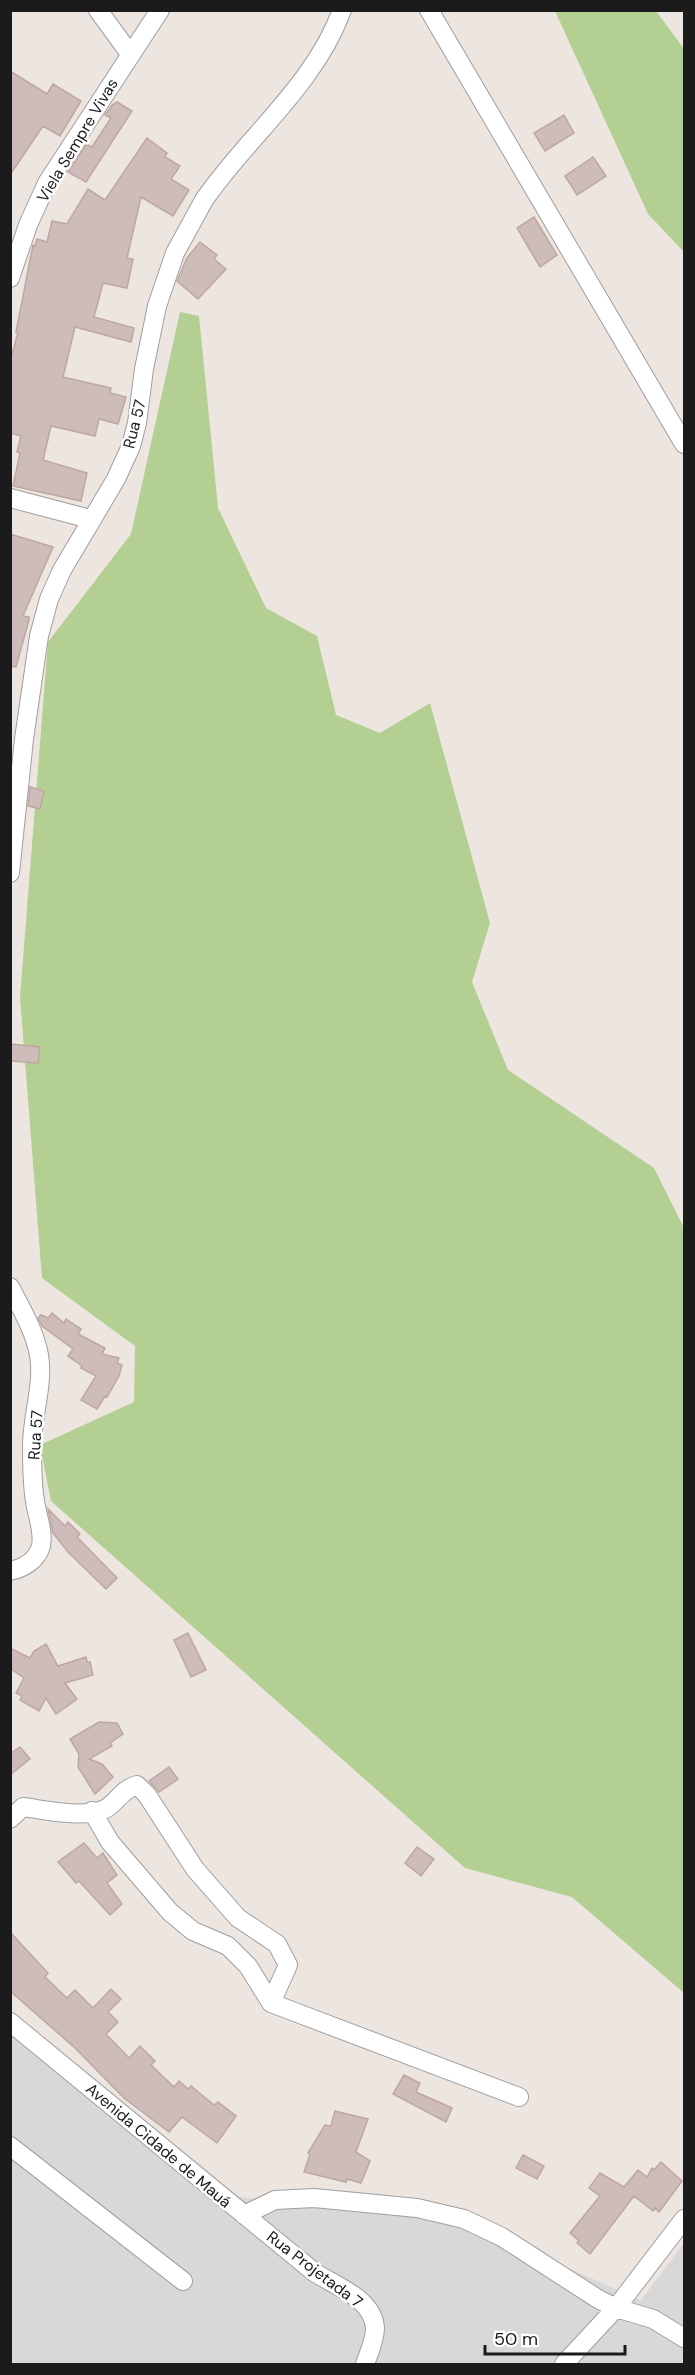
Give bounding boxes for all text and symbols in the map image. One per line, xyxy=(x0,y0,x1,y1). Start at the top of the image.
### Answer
street label: Viela Sempre Vivas xyxy=(32,74,123,206)
street label: Rua 57 xyxy=(118,397,151,451)
street label: Rua 57 xyxy=(23,1410,48,1461)
street label: Avenida Cidade de Mauá xyxy=(82,2078,236,2212)
street label: Rua Projetada 7 xyxy=(262,2226,367,2312)
scale bar xyxy=(485,2318,624,2356)
text: 50 m xyxy=(494,2327,538,2351)

